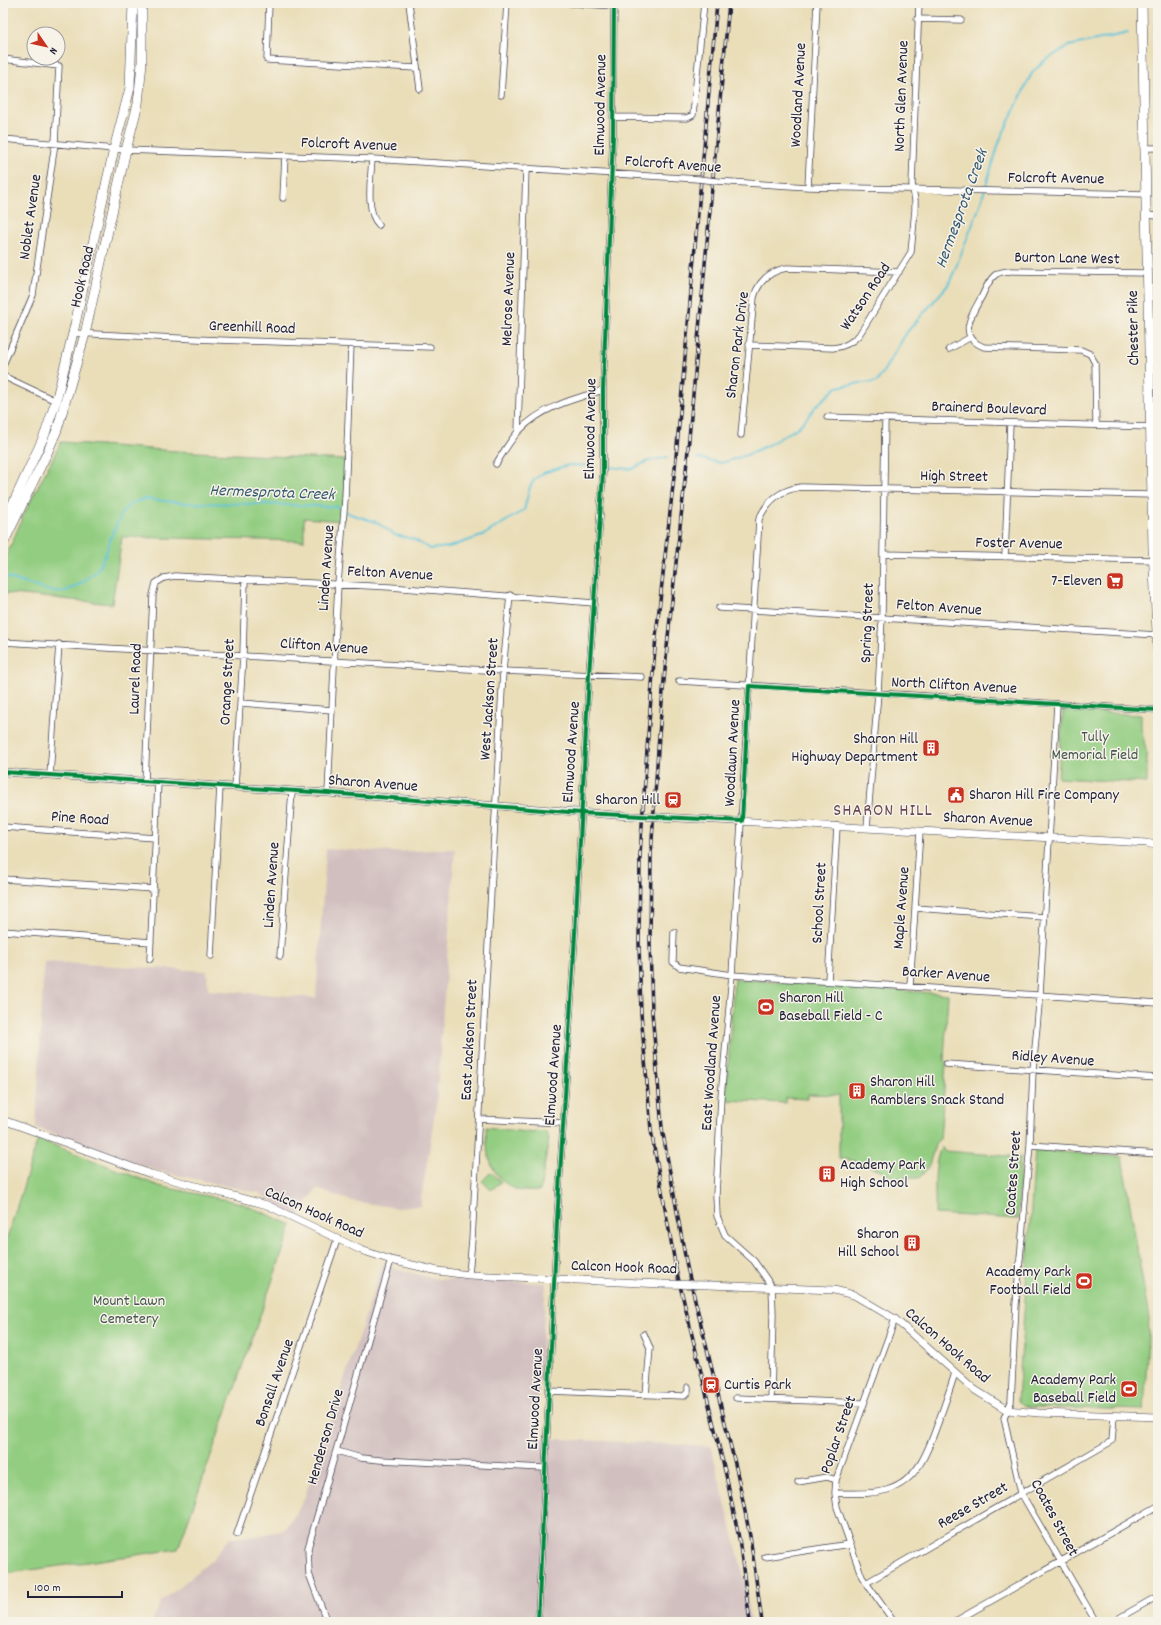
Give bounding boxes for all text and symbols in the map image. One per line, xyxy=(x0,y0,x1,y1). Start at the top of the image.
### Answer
north arrow xyxy=(26,26,66,66)
street label: North Glen Avenue xyxy=(889,40,915,152)
street label: Woodland Avenue xyxy=(785,42,813,148)
text: N xyxy=(44,44,61,58)
street label: Elmwood Avenue xyxy=(589,54,613,156)
street label: Folcroft Avenue xyxy=(300,132,398,158)
water label: Hermesprota Creek xyxy=(930,144,996,272)
street label: Folcroft Avenue xyxy=(624,150,722,180)
street label: Folcroft Avenue xyxy=(1008,167,1104,191)
street label: Noblet Avenue xyxy=(14,173,48,261)
street label: Hook Road xyxy=(65,244,101,310)
street label: Burton Lane West xyxy=(1014,247,1120,271)
street label: Melrose Avenue xyxy=(496,251,522,347)
street label: Watson Road xyxy=(835,258,897,336)
street label: Sharon Park Drive xyxy=(720,290,756,400)
street label: Chester Pike xyxy=(1122,290,1146,366)
street label: Greenhill Road xyxy=(208,315,296,341)
street label: Elmwood Avenue xyxy=(579,378,603,480)
street label: Brainerd Boulevard xyxy=(931,395,1047,423)
street label: High Street xyxy=(920,465,988,489)
water label: Hermesprota Creek xyxy=(209,480,337,508)
street label: Linden Avenue xyxy=(313,524,341,612)
street label: Foster Avenue xyxy=(975,532,1063,556)
street label: Felton Avenue xyxy=(347,560,433,588)
place label: 7-Eleven xyxy=(1051,570,1102,593)
supermarket icon: 7-Eleven xyxy=(1105,571,1125,591)
street label: Spring Street xyxy=(855,582,881,664)
street label: Felton Avenue xyxy=(895,594,983,622)
street label: Clifton Avenue xyxy=(279,632,369,662)
street label: West Jackson Street xyxy=(474,637,506,761)
street label: Orange Street xyxy=(214,638,242,726)
street label: Laurel Road xyxy=(123,643,149,715)
street label: North Clifton Avenue xyxy=(890,671,1018,701)
street label: Woodlawn Avenue xyxy=(719,699,747,807)
street label: Elmwood Avenue xyxy=(557,701,587,803)
park label: Tully Memorial Field xyxy=(1052,726,1138,767)
place label: Sharon Hill Highway Department xyxy=(791,728,918,769)
building icon: Sharon Hill Highway Department xyxy=(921,738,941,758)
street label: Sharon Avenue xyxy=(327,769,419,799)
place label: Sharon Hill Fire Company xyxy=(969,784,1119,807)
public building icon: Sharon Hill Fire Company xyxy=(946,785,966,805)
place label: Sharon Hill xyxy=(595,789,660,812)
station icon: Sharon Hill xyxy=(663,790,683,810)
district label: SHARON HILL xyxy=(833,799,933,824)
street label: Pine Road xyxy=(50,805,110,833)
street label: Sharon Avenue xyxy=(943,806,1033,834)
street label: Linden Avenue xyxy=(258,841,286,929)
street label: School Street xyxy=(806,862,834,944)
street label: Maple Avenue xyxy=(888,866,916,950)
street label: Barker Avenue xyxy=(901,960,991,990)
street label: East Jackson Street xyxy=(455,979,485,1101)
place label: Sharon Hill Baseball Field - C xyxy=(779,987,883,1028)
street label: East Woodland Avenue xyxy=(696,995,728,1131)
sports icon: Sharon Hill Baseball Field - C xyxy=(756,997,776,1017)
street label: Elmwood Avenue xyxy=(539,1024,569,1126)
street label: Ridley Avenue xyxy=(1011,1045,1095,1073)
place label: Sharon Hill Ramblers Snack Stand xyxy=(870,1071,1004,1112)
building icon: Sharon Hill Ramblers Snack Stand xyxy=(847,1081,867,1101)
street label: Coates Street xyxy=(1000,1130,1028,1216)
place label: Academy Park High School xyxy=(840,1154,926,1195)
building icon: Academy Park High School xyxy=(817,1164,837,1184)
street label: Calcon Hook Road xyxy=(261,1181,367,1245)
place label: Sharon Hill School xyxy=(838,1223,899,1264)
building icon: Sharon Hill School xyxy=(902,1233,922,1253)
street label: Calcon Hook Road xyxy=(570,1255,678,1281)
place label: Academy Park Football Field xyxy=(985,1261,1071,1302)
sports icon: Academy Park Football Field xyxy=(1074,1271,1094,1291)
park label: Mount Lawn Cemetery xyxy=(93,1290,165,1331)
street label: Calcon Hook Road xyxy=(899,1302,995,1390)
street label: Bonsall Avenue xyxy=(249,1336,301,1430)
street label: Elmwood Avenue xyxy=(522,1348,550,1450)
place label: Academy Park Baseball Field xyxy=(1030,1369,1116,1410)
place label: Curtis Park xyxy=(724,1374,791,1397)
station icon: Curtis Park xyxy=(701,1375,721,1395)
sports icon: Academy Park Baseball Field xyxy=(1119,1379,1139,1399)
street label: Henderson Drive xyxy=(301,1386,351,1488)
street label: Poplar Street xyxy=(815,1393,863,1477)
street label: Coates Street xyxy=(1024,1475,1084,1561)
street label: Reese Street xyxy=(933,1476,1013,1536)
scale bar xyxy=(28,1573,122,1599)
text: 100 m xyxy=(34,1580,61,1597)

